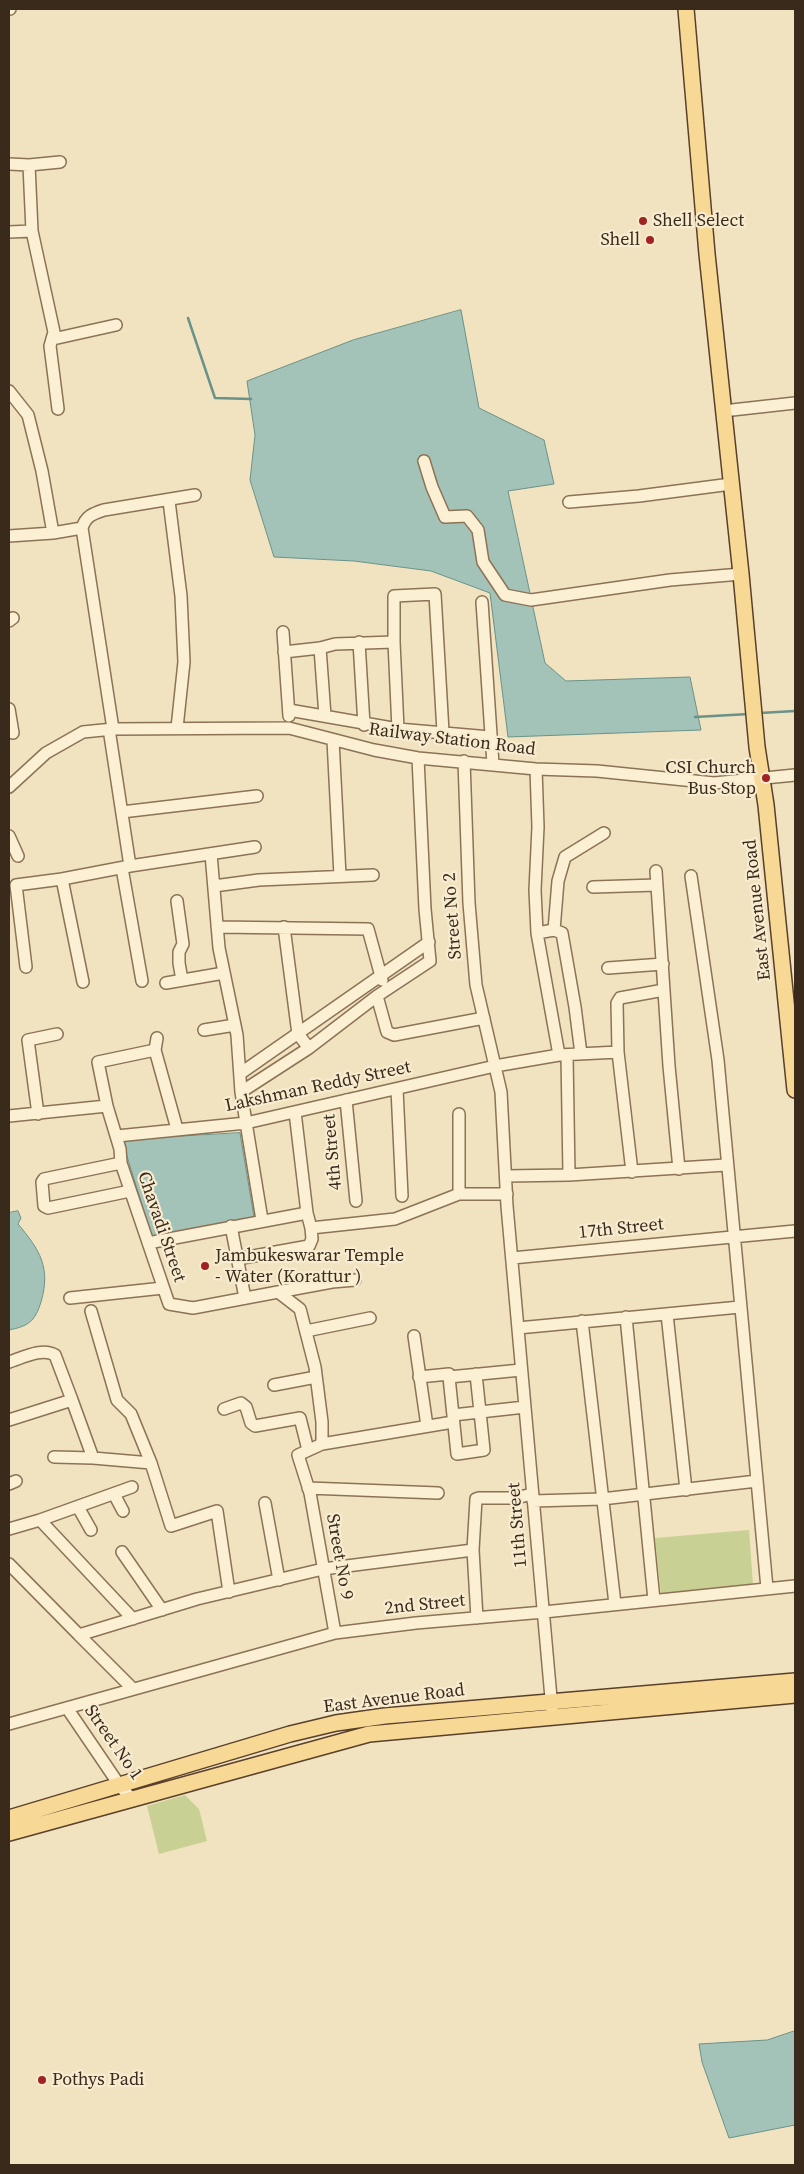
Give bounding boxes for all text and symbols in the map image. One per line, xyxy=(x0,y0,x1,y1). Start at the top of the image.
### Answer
place label: Shell Select xyxy=(653,210,744,232)
marker: Shell Select xyxy=(637,215,649,227)
place label: Shell xyxy=(600,229,640,251)
marker: Shell xyxy=(644,234,656,246)
street label: Railway Station Road xyxy=(367,719,537,761)
place label: CSI Church Bus Stop xyxy=(665,757,756,800)
marker: CSI Church Bus Stop xyxy=(760,772,772,784)
street label: East Avenue Road xyxy=(740,838,776,982)
street label: Street No 2 xyxy=(439,872,467,960)
street label: Lakshman Reddy Street xyxy=(223,1057,413,1117)
street label: 4th Street xyxy=(319,1113,347,1191)
street label: Chavadi Street xyxy=(132,1169,190,1285)
street label: 17th Street xyxy=(577,1214,665,1244)
place label: Jambukeswarar Temple - Water (Korattur ) xyxy=(215,1245,404,1288)
marker: Jambukeswarar Temple - Water (Korattur ) xyxy=(199,1260,211,1272)
street label: 11th Street xyxy=(504,1482,532,1568)
street label: Street No 9 xyxy=(321,1512,357,1602)
street label: 2nd Street xyxy=(384,1590,466,1620)
street label: East Avenue Road xyxy=(322,1680,466,1718)
street label: Street No 1 xyxy=(79,1701,147,1785)
place label: Pothys Padi xyxy=(52,2069,144,2091)
marker: Pothys Padi xyxy=(36,2074,48,2086)

